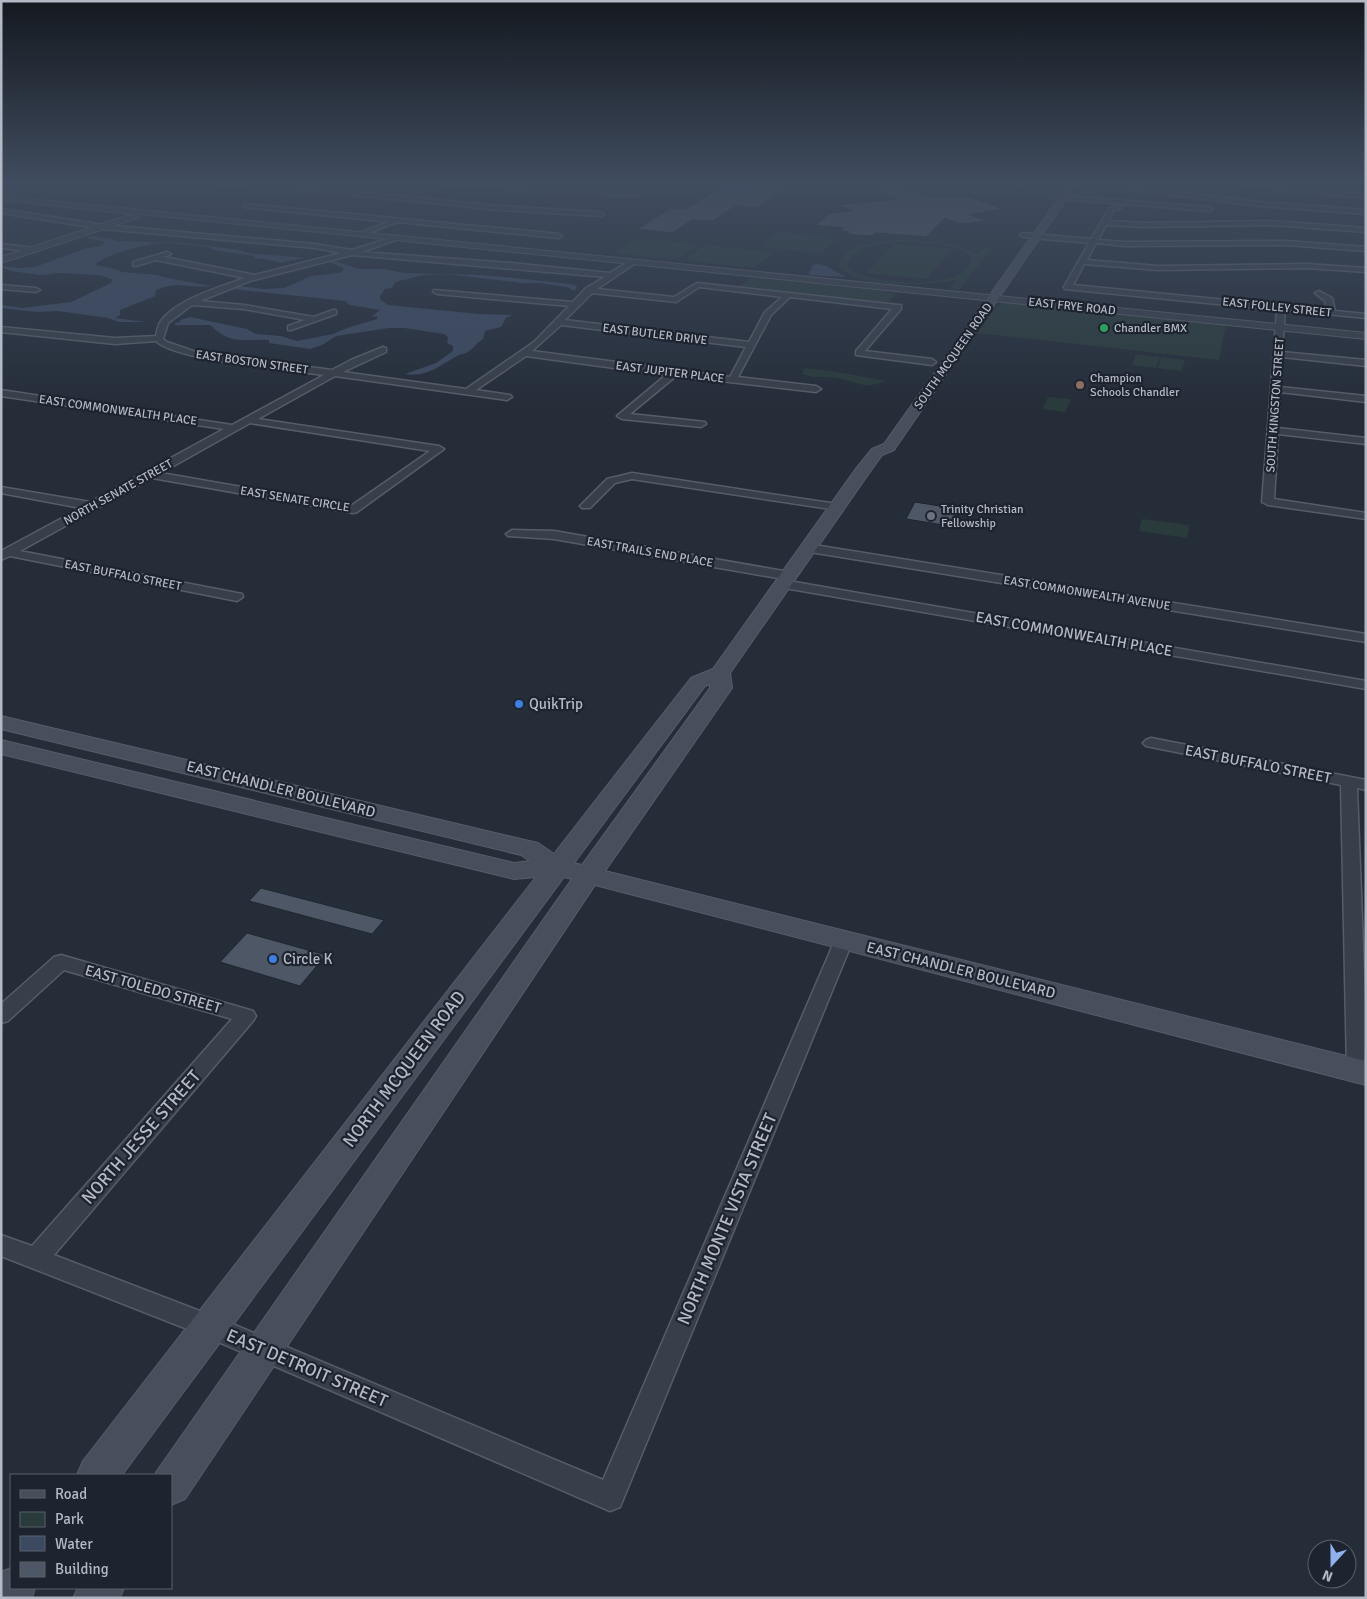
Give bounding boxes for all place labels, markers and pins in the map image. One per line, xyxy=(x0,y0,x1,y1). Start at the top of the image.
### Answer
place label: Chandler BMX xyxy=(1114,321,1187,336)
marker: Chandler BMX xyxy=(1098,322,1110,334)
place label: Champion Schools Chandler xyxy=(1090,371,1180,400)
marker: Champion Schools Chandler xyxy=(1074,379,1086,391)
place label: Trinity Christian Fellowship xyxy=(941,502,1024,531)
marker: Trinity Christian Fellowship xyxy=(925,510,937,522)
place label: QuikTrip xyxy=(529,695,583,713)
marker: QuikTrip xyxy=(513,698,525,710)
place label: Circle K xyxy=(283,950,332,968)
marker: Circle K xyxy=(267,953,279,965)

